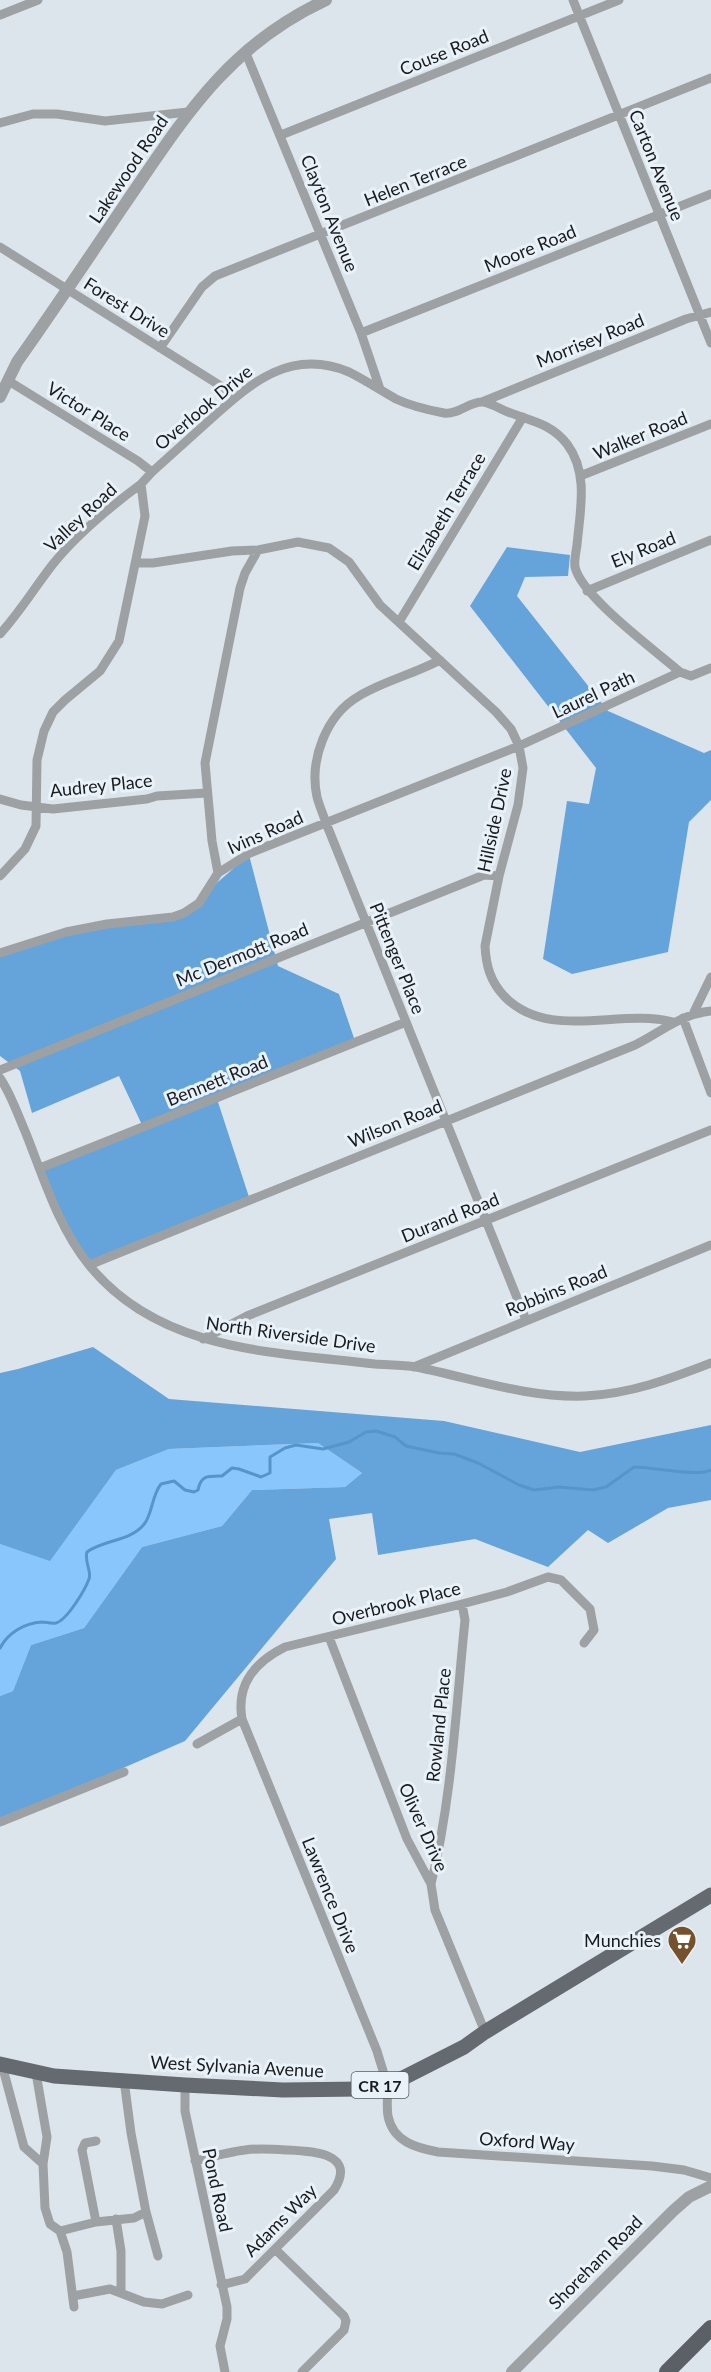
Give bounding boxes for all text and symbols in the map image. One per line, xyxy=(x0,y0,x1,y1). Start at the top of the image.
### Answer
street label: Couse Road xyxy=(396,24,492,80)
street label: Carton Avenue xyxy=(625,106,689,224)
street label: Lakewood Road xyxy=(84,111,172,227)
street label: Helen Terrace xyxy=(361,149,469,211)
street label: Clayton Avenue xyxy=(296,151,364,275)
street label: Moore Road xyxy=(481,220,579,276)
street label: Forest Drive xyxy=(80,272,174,342)
street label: Morrisey Road xyxy=(533,308,647,372)
street label: Overlook Drive xyxy=(150,360,256,454)
street label: Victor Place xyxy=(43,377,135,445)
street label: Walker Road xyxy=(590,406,690,464)
street label: Elizabeth Terrace xyxy=(402,448,490,574)
street label: Valley Road xyxy=(39,478,121,556)
street label: Ely Road xyxy=(607,526,679,572)
street label: Laurel Path xyxy=(548,665,638,723)
street label: Hillside Drive xyxy=(472,766,516,874)
street label: Audrey Place xyxy=(49,769,153,801)
street label: Ivins Road xyxy=(224,806,306,858)
street label: Pittenger Place xyxy=(366,899,430,1017)
street label: Mc Dermott Road xyxy=(173,917,311,991)
street label: Bennett Road xyxy=(163,1050,271,1110)
street label: Wilson Road xyxy=(345,1094,445,1152)
street label: Durand Road xyxy=(398,1187,502,1247)
street label: Robbins Road xyxy=(502,1260,610,1320)
street label: North Riverside Drive xyxy=(205,1311,377,1357)
street label: Overbrook Place xyxy=(329,1576,463,1630)
street label: Rowland Place xyxy=(421,1667,455,1783)
street label: Oliver Drive xyxy=(395,1779,453,1875)
street label: Lawrence Drive xyxy=(298,1834,364,1956)
supermarket icon: Munchies xyxy=(666,1924,698,1966)
place label: Munchies xyxy=(584,1929,661,1951)
street label: West Sylvania Avenue xyxy=(150,2050,324,2082)
road number: CR 17 xyxy=(352,2072,409,2098)
street label: Oxford Way xyxy=(479,2127,576,2155)
street label: Pond Road xyxy=(198,2146,238,2234)
street label: Adams Way xyxy=(239,2179,321,2261)
street label: Shoreham Road xyxy=(543,2210,647,2314)

